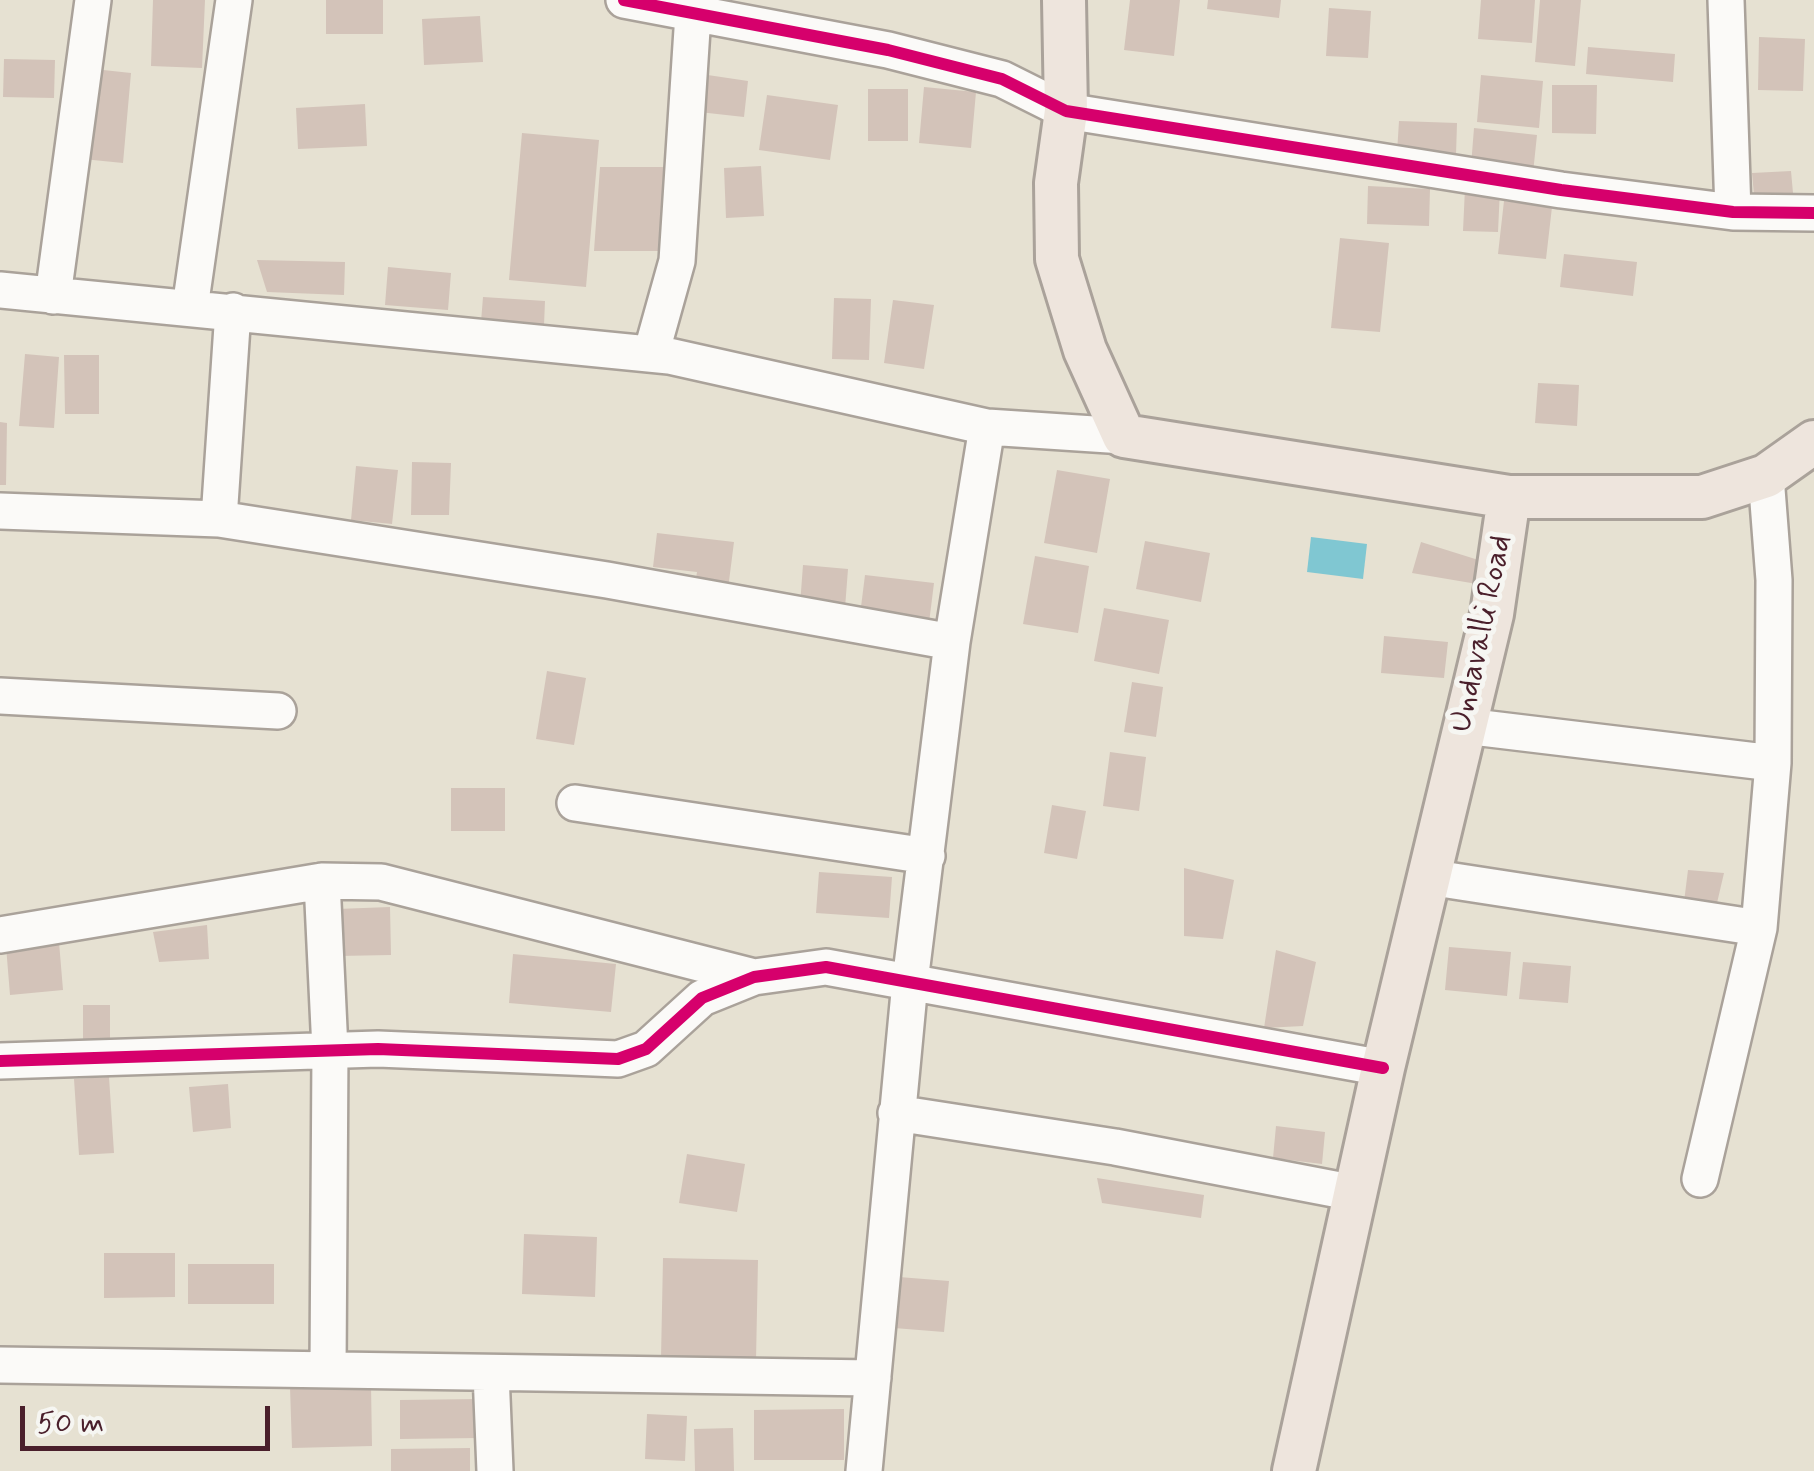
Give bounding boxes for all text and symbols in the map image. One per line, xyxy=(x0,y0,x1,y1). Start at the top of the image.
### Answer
street label: Undavalli Road xyxy=(1443,532,1523,736)
scale bar xyxy=(25,1386,275,1448)
text: 50 m xyxy=(37,1404,104,1443)

